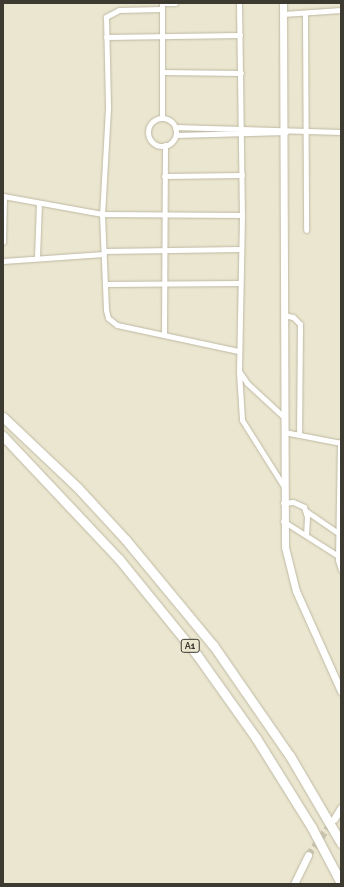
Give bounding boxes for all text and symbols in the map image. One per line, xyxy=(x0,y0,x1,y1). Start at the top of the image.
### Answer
road number: A1 xyxy=(180,639,200,653)

